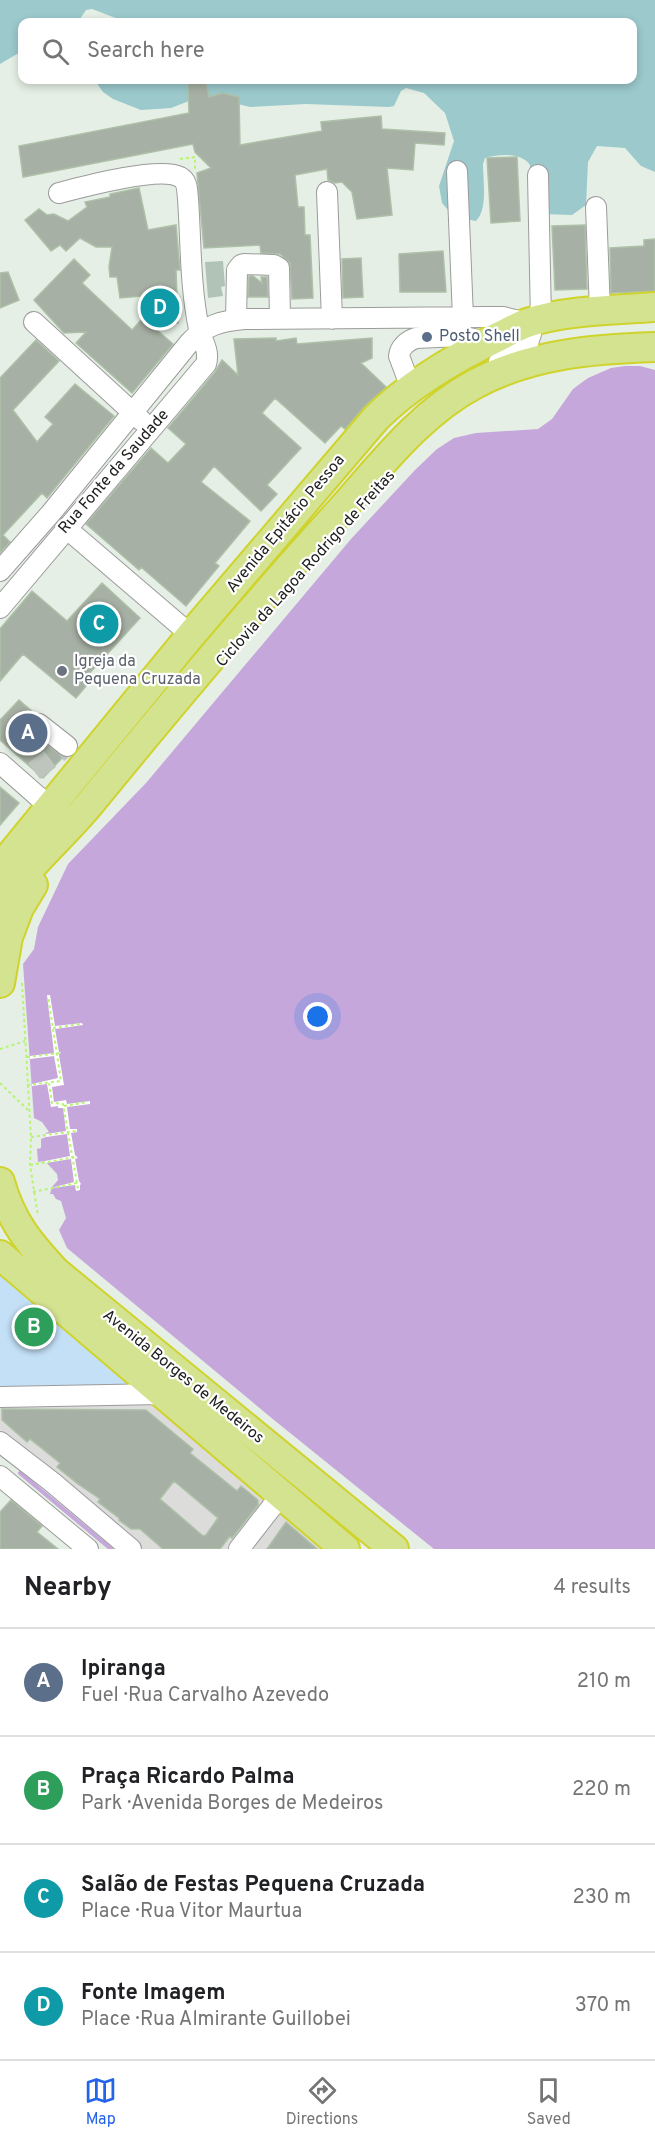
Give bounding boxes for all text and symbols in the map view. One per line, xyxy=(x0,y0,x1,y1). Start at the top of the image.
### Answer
search box xyxy=(18,18,637,84)
icon: search xyxy=(39,35,72,68)
text: Search here xyxy=(87,38,205,65)
pin: D xyxy=(140,286,180,330)
place label: Posto Shell xyxy=(439,327,520,347)
marker: Posto Shell xyxy=(420,330,434,344)
street label: Rua Fonte da Saudade xyxy=(54,406,174,538)
street label: Avenida Epitácio Pessoa xyxy=(222,451,350,597)
street label: Ciclovia da Lagoa Rodrigo de Freitas xyxy=(212,466,400,672)
pin: C xyxy=(80,602,118,646)
place label: Igreja da Pequena Cruzada xyxy=(74,652,201,690)
marker: Igreja da Pequena Cruzada xyxy=(55,664,69,678)
pin: A xyxy=(9,710,48,756)
your location xyxy=(303,1002,332,1031)
pin: B xyxy=(15,1304,54,1350)
street label: Avenida Borges de Medeiros xyxy=(98,1306,268,1448)
text: Nearby xyxy=(24,1572,112,1605)
text: 4 results xyxy=(554,1575,631,1601)
text: Ipiranga xyxy=(81,1656,166,1683)
text: A xyxy=(36,1669,51,1695)
text: 210 m xyxy=(577,1669,631,1695)
text: Fuel · Rua Carvalho Azevedo xyxy=(81,1683,329,1709)
text: Praça Ricardo Palma xyxy=(81,1764,294,1791)
text: B xyxy=(37,1777,50,1803)
text: 220 m xyxy=(572,1777,631,1803)
text: Park · Avenida Borges de Medeiros xyxy=(81,1791,383,1817)
text: Salão de Festas Pequena Cruzada xyxy=(81,1872,425,1899)
text: C xyxy=(37,1885,50,1911)
text: 230 m xyxy=(572,1885,631,1911)
text: Place · Rua Vitor Maurtua xyxy=(81,1899,302,1925)
text: Fonte Imagem xyxy=(81,1980,225,2007)
text: D xyxy=(36,1993,51,2019)
text: 370 m xyxy=(575,1993,631,2019)
text: Place · Rua Almirante Guillobei xyxy=(81,2007,351,2033)
tab: Map xyxy=(84,2074,117,2130)
tab: Directions xyxy=(286,2074,358,2130)
tab: Saved xyxy=(527,2074,571,2130)

